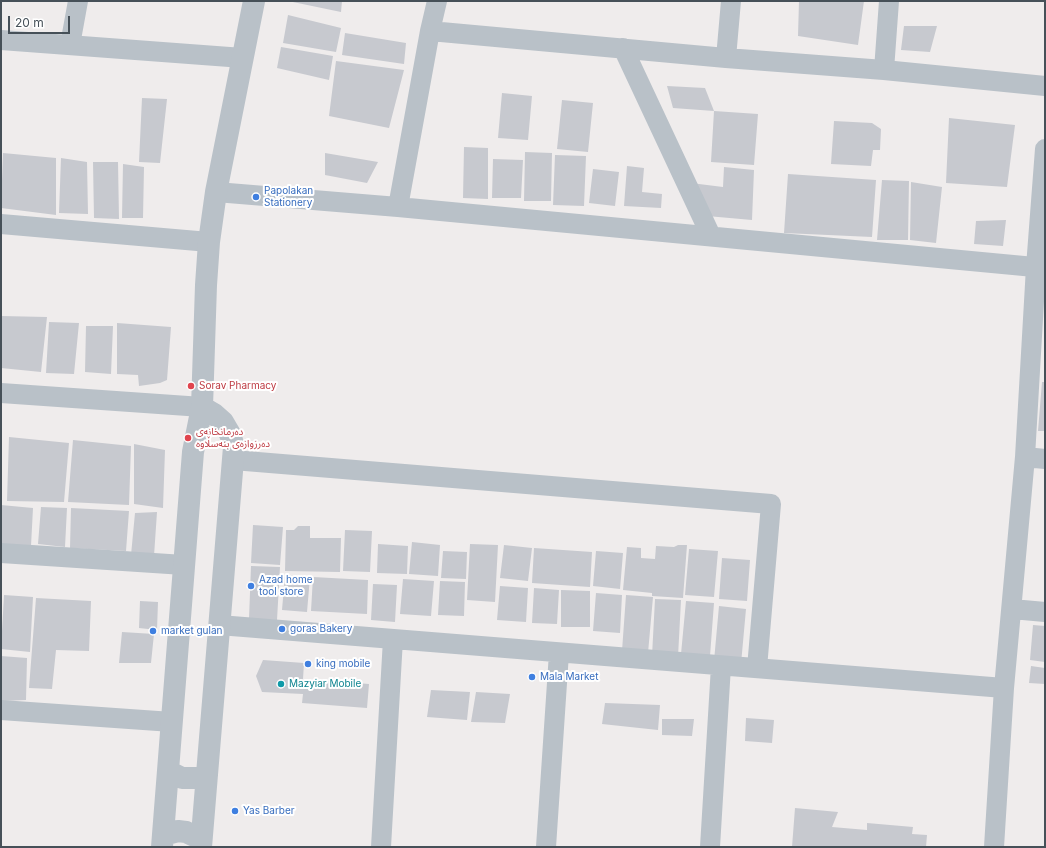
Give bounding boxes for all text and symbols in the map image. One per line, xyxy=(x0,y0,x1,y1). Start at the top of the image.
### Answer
scale bar xyxy=(10,8,72,34)
text: 20 m xyxy=(15,15,44,30)
place label: Papolakan Stationery xyxy=(264,185,313,208)
marker: Papolakan Stationery xyxy=(251,192,261,202)
place label: Sorav Pharmacy xyxy=(199,380,276,392)
marker: Sorav Pharmacy xyxy=(186,381,196,391)
place label: دەرمانخانەی دەرزوازەی بنەسڵاوە xyxy=(196,426,270,450)
marker: دەرمانخانەی دەرزوازەی بنەسڵاوە xyxy=(183,433,193,443)
place label: Azad home tool store xyxy=(259,574,312,598)
marker: Azad home tool store xyxy=(246,581,256,591)
place label: goras Bakery xyxy=(290,623,352,635)
marker: goras Bakery xyxy=(277,624,287,634)
place label: market gulan xyxy=(161,625,222,637)
marker: market gulan xyxy=(148,626,158,636)
place label: king mobile xyxy=(316,658,370,670)
marker: king mobile xyxy=(303,659,313,669)
place label: Mala Market xyxy=(540,671,598,683)
marker: Mala Market xyxy=(527,672,537,682)
place label: Mazyiar Mobile xyxy=(289,678,361,690)
marker: Mazyiar Mobile xyxy=(276,679,286,689)
place label: Yas Barber xyxy=(243,805,295,817)
marker: Yas Barber xyxy=(230,806,240,816)

